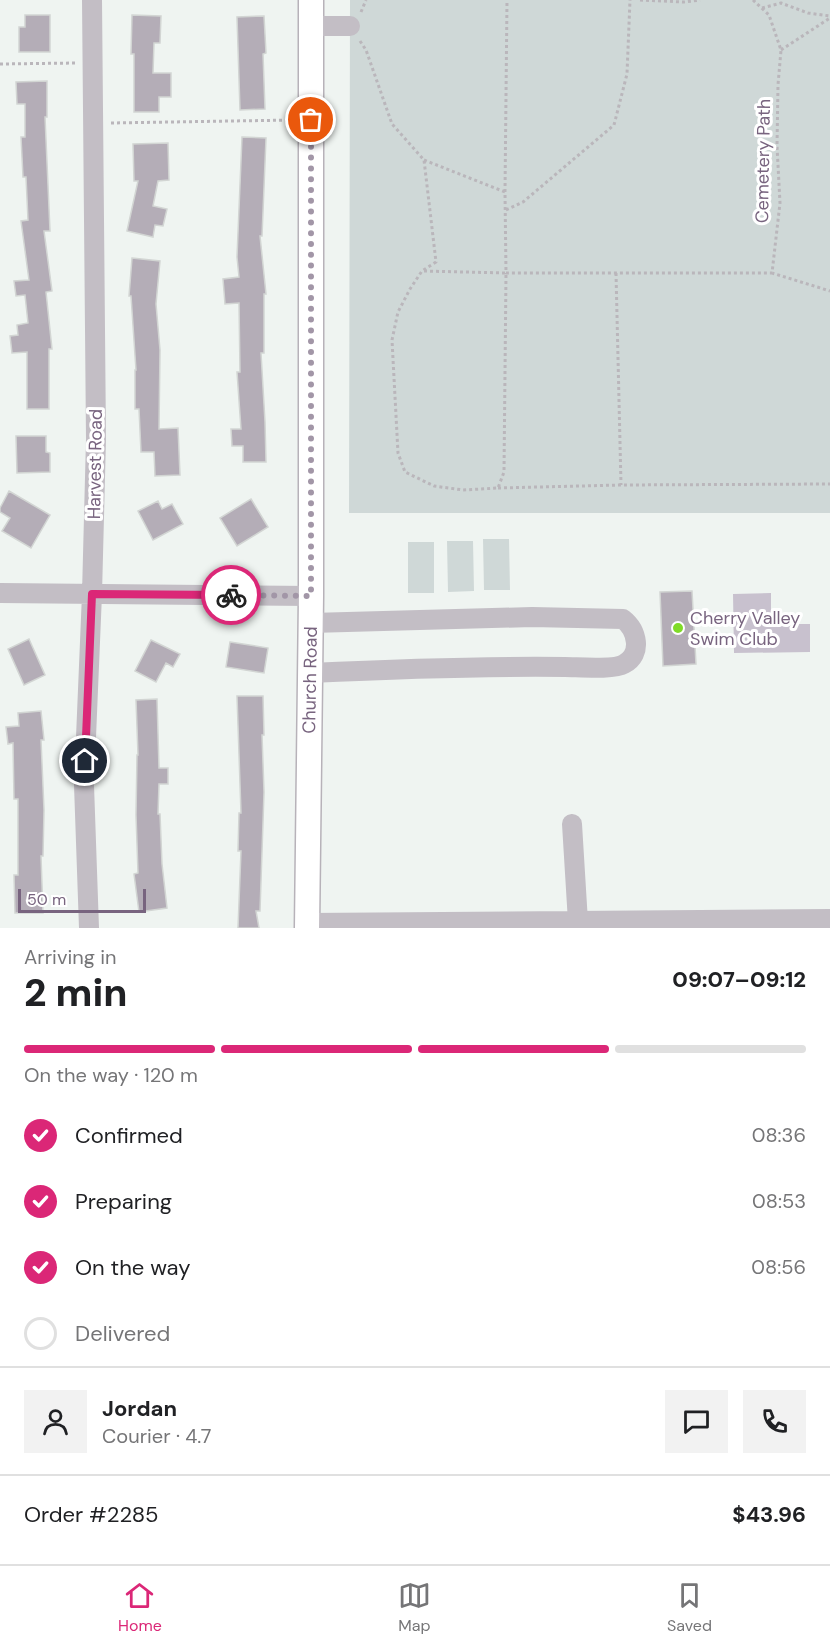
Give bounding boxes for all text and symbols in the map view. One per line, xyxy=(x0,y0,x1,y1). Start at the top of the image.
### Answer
pin xyxy=(285,94,336,145)
street label: Cemetery Path xyxy=(750,99,776,223)
icon: bag xyxy=(294,103,327,136)
street label: Harvest Road xyxy=(82,409,108,519)
courier xyxy=(201,565,261,625)
icon: bike xyxy=(215,579,248,612)
place label: Cherry Valley Swim Club xyxy=(690,606,800,651)
marker: Cherry Valley Swim Club xyxy=(671,621,685,635)
street label: Church Road xyxy=(297,626,323,734)
pin xyxy=(59,735,110,786)
icon: home xyxy=(68,744,101,777)
scale bar xyxy=(18,886,146,914)
text: 50 m xyxy=(27,889,66,910)
text: Arriving in xyxy=(24,944,116,970)
text: 09:07–09:12 xyxy=(672,965,806,994)
text: 2 min xyxy=(24,967,128,1018)
text: On the way · 120 m xyxy=(24,1062,198,1088)
icon: check xyxy=(24,1119,57,1152)
text: Confirmed xyxy=(75,1121,183,1150)
text: 08:36 xyxy=(752,1122,806,1148)
icon: check xyxy=(24,1185,57,1218)
text: Preparing xyxy=(75,1187,172,1216)
text: 08:53 xyxy=(752,1188,806,1214)
icon: check xyxy=(24,1251,57,1284)
text: On the way xyxy=(75,1253,190,1282)
text: 08:56 xyxy=(751,1254,806,1280)
text: Delivered xyxy=(75,1319,170,1348)
button: person xyxy=(24,1390,87,1453)
button: chat xyxy=(665,1390,728,1453)
button: phone xyxy=(743,1390,806,1453)
text: Jordan xyxy=(102,1394,177,1423)
text: Courier · 4.7 xyxy=(102,1423,211,1449)
text: Order #2285 xyxy=(24,1500,159,1529)
text: $43.96 xyxy=(732,1500,806,1529)
tab: Home xyxy=(118,1579,162,1636)
tab: Map xyxy=(398,1579,431,1636)
tab: Saved xyxy=(667,1579,712,1636)

